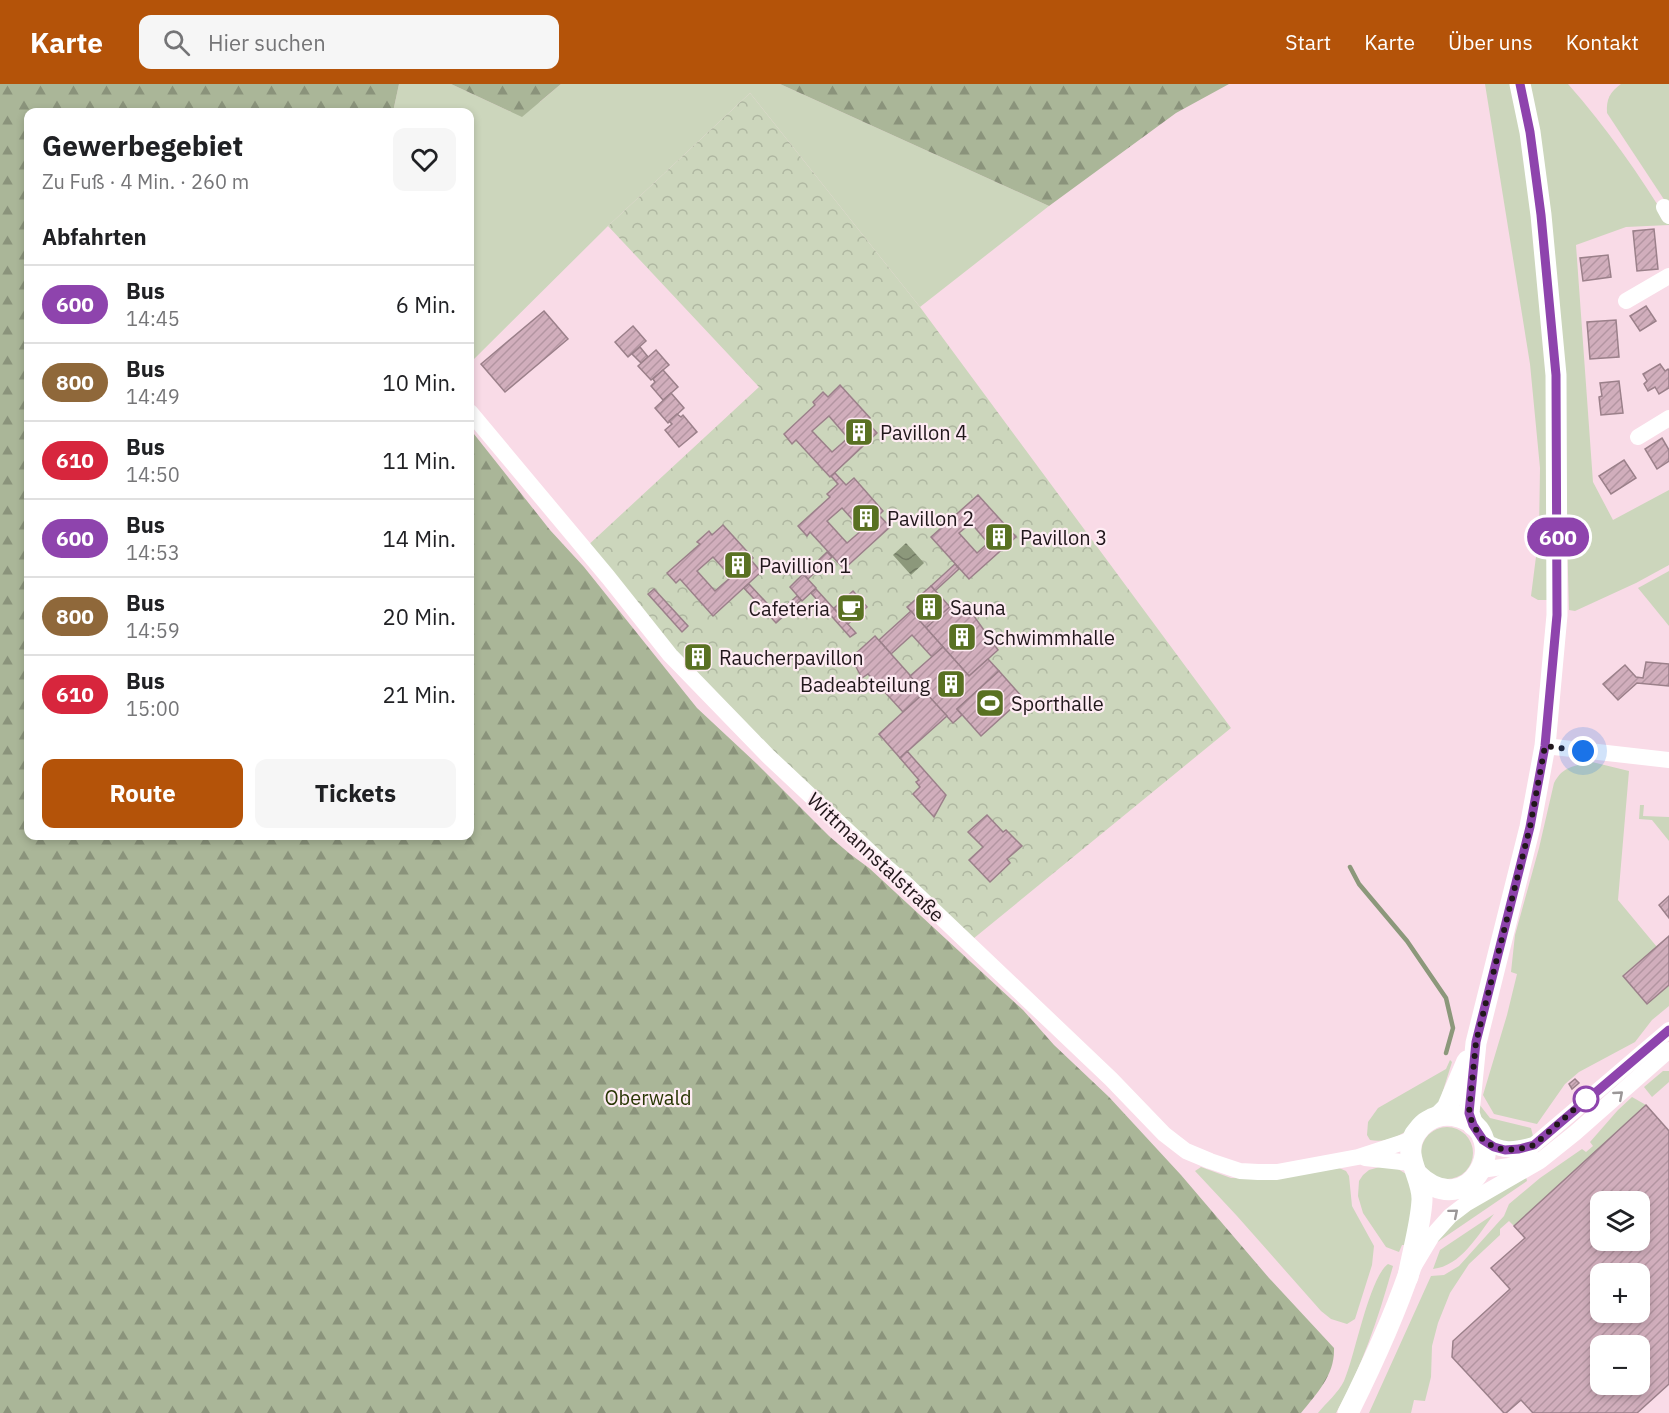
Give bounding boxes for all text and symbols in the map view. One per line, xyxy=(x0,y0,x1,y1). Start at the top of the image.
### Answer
search box xyxy=(139,15,559,69)
text: Karte xyxy=(30,24,103,61)
icon: search xyxy=(160,26,193,59)
text: Hier suchen xyxy=(208,28,326,57)
text: Start xyxy=(1285,28,1331,56)
text: Karte xyxy=(1364,28,1415,56)
text: Über uns xyxy=(1448,28,1533,56)
text: Kontakt xyxy=(1566,28,1639,56)
text: Gewerbegebiet xyxy=(42,127,243,164)
button: heart xyxy=(393,128,456,191)
text: Zu Fuß · 4 Min. · 260 m xyxy=(42,168,249,195)
text: Abfahrten xyxy=(42,222,147,251)
text: Bus xyxy=(126,276,165,305)
text: 600 xyxy=(56,290,94,318)
text: 6 Min. xyxy=(396,290,456,319)
text: 14:45 xyxy=(126,305,180,332)
text: Bus xyxy=(126,354,165,383)
text: 800 xyxy=(56,368,94,396)
text: 10 Min. xyxy=(383,368,456,397)
text: 14:49 xyxy=(126,383,180,410)
building icon: Pavillon 4 xyxy=(843,416,875,448)
place label: Pavillon 4 xyxy=(880,419,967,446)
text: Bus xyxy=(126,432,165,461)
text: 610 xyxy=(56,446,94,474)
text: 11 Min. xyxy=(383,446,456,475)
text: 14:50 xyxy=(126,461,180,488)
building icon: Pavillon 2 xyxy=(850,502,882,534)
place label: Pavillon 2 xyxy=(887,505,974,532)
text: Bus xyxy=(126,510,165,539)
line badge: 600 xyxy=(1524,518,1592,556)
building icon: Pavillon 3 xyxy=(983,521,1015,553)
text: 600 xyxy=(1539,523,1577,551)
text: 600 xyxy=(56,524,94,552)
text: 14 Min. xyxy=(383,524,456,553)
place label: Pavillon 3 xyxy=(1020,524,1107,551)
text: 14:53 xyxy=(126,539,180,566)
building icon: Pavillion 1 xyxy=(722,549,754,581)
place label: Pavillion 1 xyxy=(759,552,851,579)
text: Bus xyxy=(126,588,165,617)
building icon: Sauna xyxy=(913,591,945,623)
cafe icon: Cafeteria xyxy=(835,592,867,624)
place label: Sauna xyxy=(950,594,1006,621)
place label: Cafeteria xyxy=(749,595,830,622)
text: 800 xyxy=(56,602,94,630)
text: 20 Min. xyxy=(383,602,456,631)
text: 14:59 xyxy=(126,617,180,644)
building icon: Schwimmhalle xyxy=(946,621,978,653)
place label: Schwimmhalle xyxy=(983,624,1115,651)
building icon: Raucherpavillon xyxy=(682,641,714,673)
place label: Raucherpavillon xyxy=(719,644,864,671)
text: Bus xyxy=(126,666,165,695)
building icon: Badeabteilung xyxy=(935,668,967,700)
place label: Badeabteilung xyxy=(800,671,930,698)
text: 610 xyxy=(56,680,94,708)
text: 21 Min. xyxy=(383,680,456,709)
sports icon: Sporthalle xyxy=(974,687,1006,719)
place label: Sporthalle xyxy=(1011,690,1104,717)
text: 15:00 xyxy=(126,695,180,722)
your location xyxy=(1568,736,1598,766)
button: Route xyxy=(42,759,243,828)
button: Tickets xyxy=(255,759,456,828)
street label: Wittmannstalstraße xyxy=(801,786,951,928)
park label: Oberwald xyxy=(604,1084,692,1111)
unlabelled marker xyxy=(1573,1086,1599,1112)
one-way arrow xyxy=(1612,1091,1623,1102)
map controls xyxy=(1590,1191,1650,1395)
button: layers xyxy=(1590,1191,1650,1251)
one-way arrow xyxy=(1447,1210,1458,1221)
button: + xyxy=(1590,1263,1650,1323)
button: − xyxy=(1590,1335,1650,1395)

